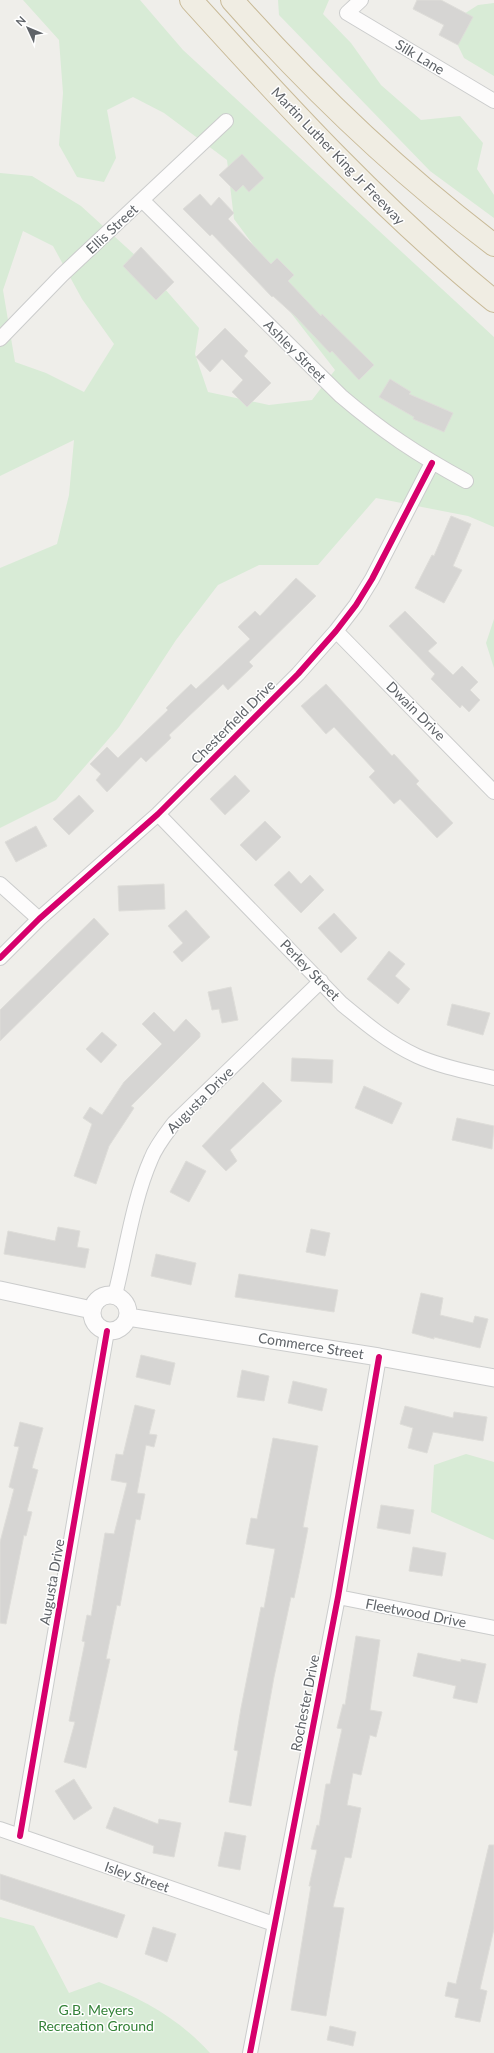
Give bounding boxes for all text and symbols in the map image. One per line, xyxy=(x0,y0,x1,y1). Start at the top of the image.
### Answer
north arrow xyxy=(8,8,48,48)
text: N xyxy=(13,13,28,28)
street label: Silk Lane xyxy=(393,35,448,78)
street label: Martin Luther King Jr Freeway xyxy=(268,83,409,229)
street label: Ellis Street xyxy=(82,200,141,257)
street label: Ashley Street xyxy=(261,316,330,385)
street label: Chesterfield Drive xyxy=(187,676,278,767)
street label: Dwain Drive xyxy=(383,678,449,744)
street label: Perley Street xyxy=(277,936,344,1004)
street label: Augusta Drive xyxy=(163,1063,236,1136)
street label: Commerce Street xyxy=(257,1329,365,1362)
street label: Augusta Drive xyxy=(36,1537,67,1626)
street label: Fleetwood Drive xyxy=(364,1594,468,1631)
street label: Rochester Drive xyxy=(287,1653,322,1753)
street label: Isley Street xyxy=(102,1857,172,1896)
park label: G.B. Meyers Recreation Ground xyxy=(38,2001,154,2034)

